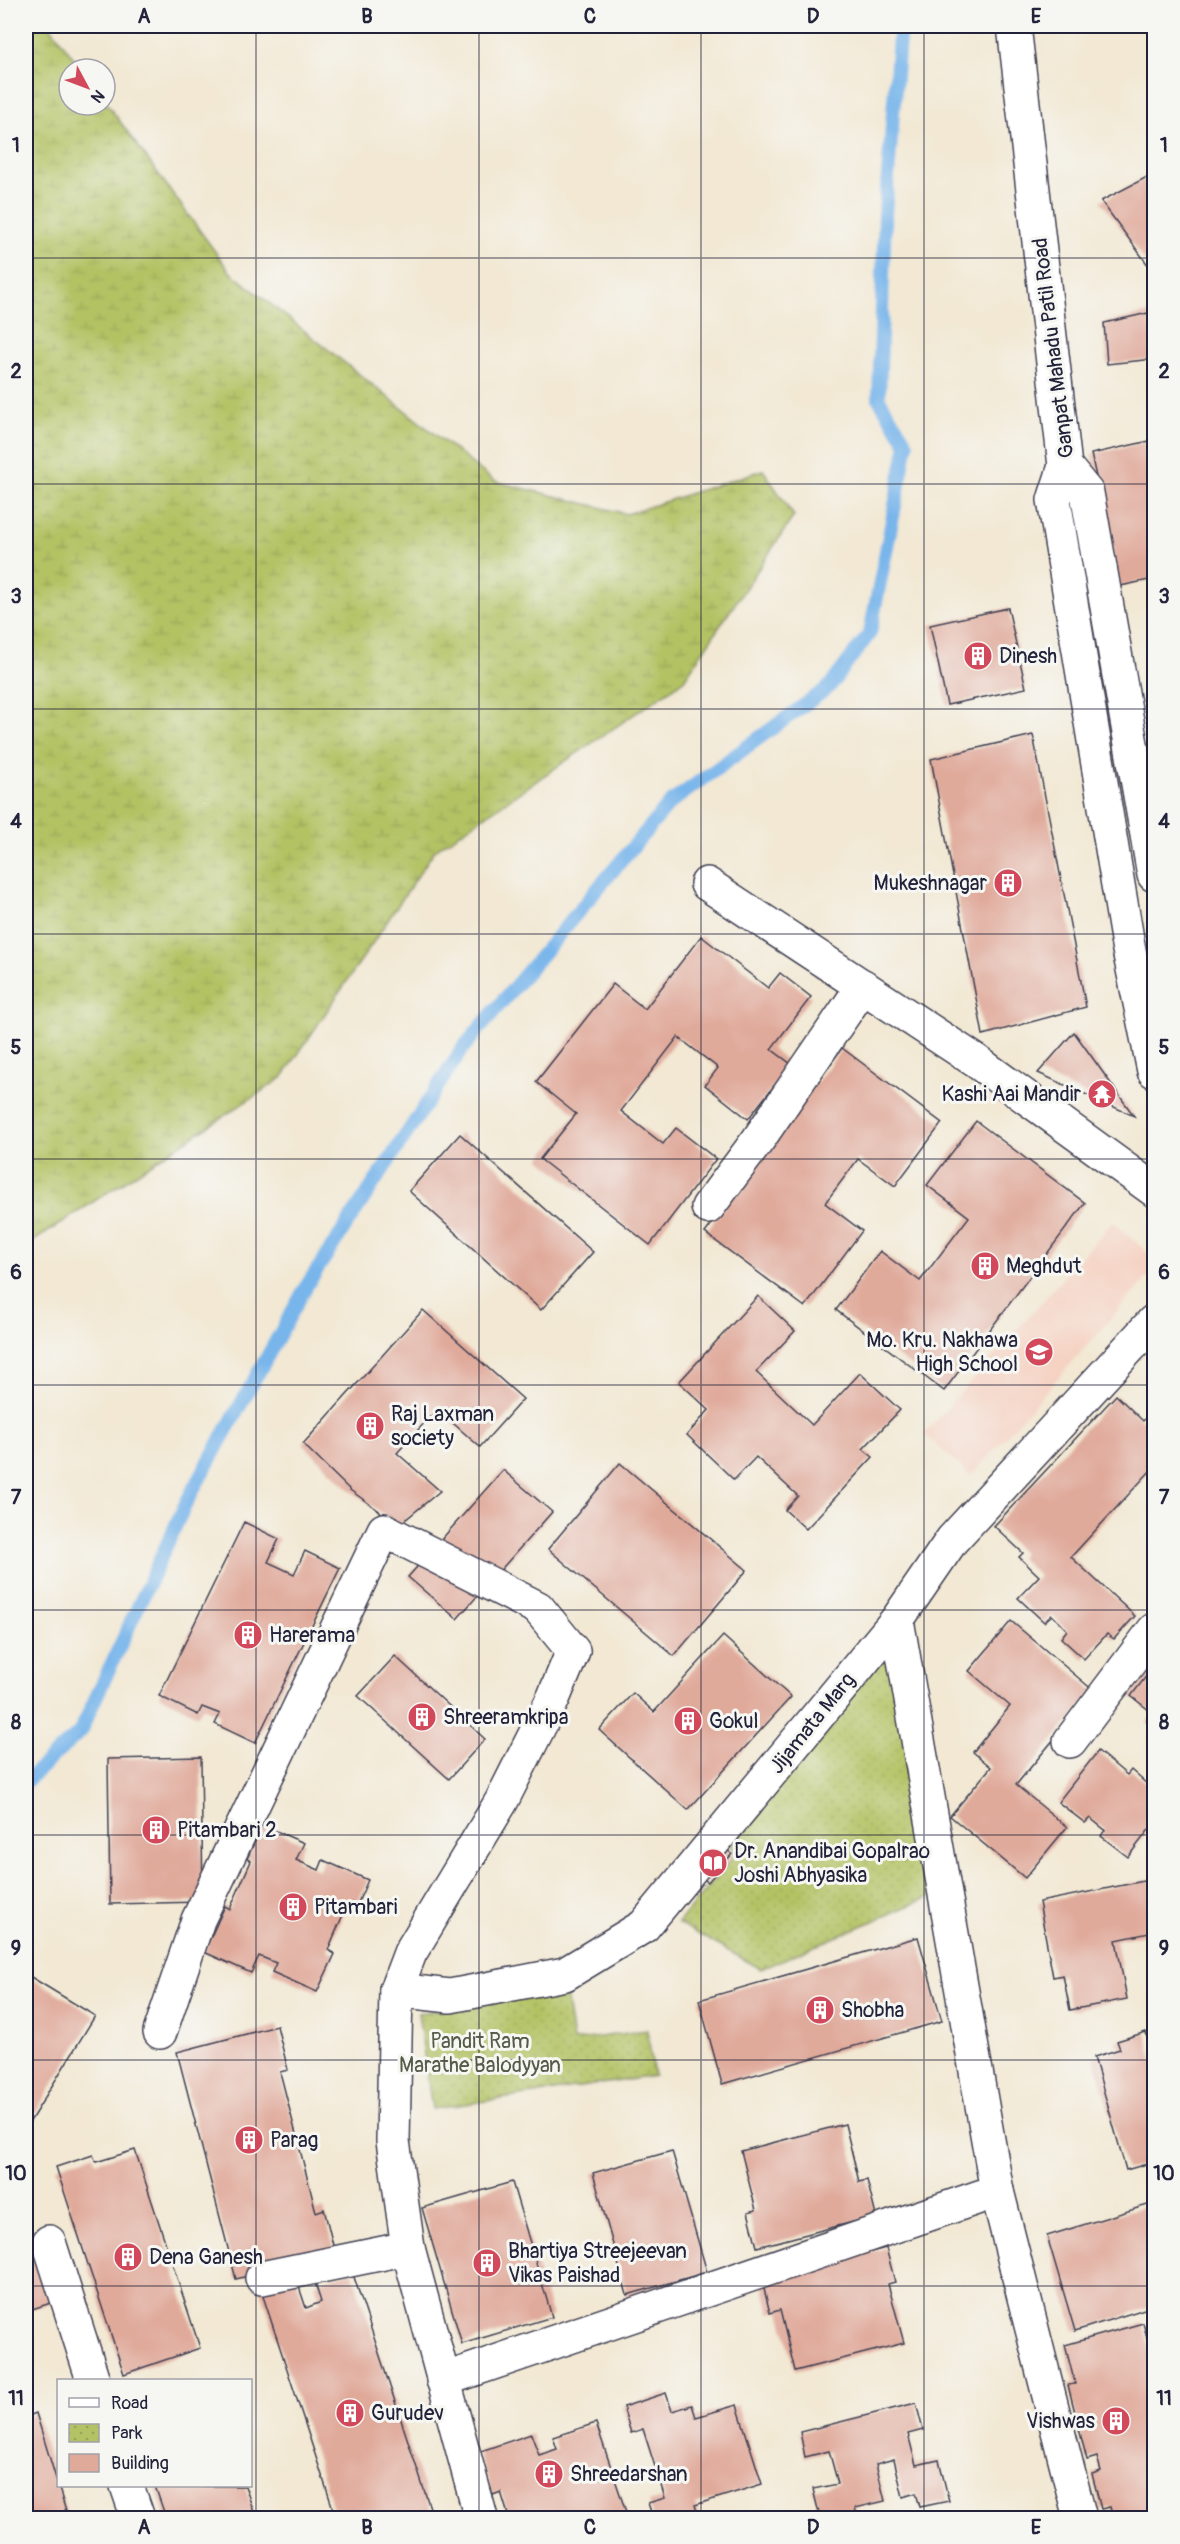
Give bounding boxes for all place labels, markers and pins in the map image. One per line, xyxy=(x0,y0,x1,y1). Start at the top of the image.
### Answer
building icon: Dinesh xyxy=(962,640,994,672)
place label: Dinesh xyxy=(999,643,1057,670)
building icon: Mukeshnagar xyxy=(992,867,1024,899)
place label: Mukeshnagar xyxy=(873,870,987,897)
temple icon: Kashi Aai Mandir xyxy=(1086,1078,1118,1110)
place label: Kashi Aai Mandir xyxy=(941,1081,1081,1108)
building icon: Meghdut xyxy=(969,1250,1001,1282)
place label: Meghdut xyxy=(1006,1253,1082,1280)
place label: Mo. Kru. Nakhawa High School xyxy=(866,1327,1018,1378)
school or university icon: Mo. Kru. Nakhawa High School xyxy=(1023,1336,1055,1368)
place label: Raj Laxman society xyxy=(391,1401,494,1452)
building icon: Raj Laxman society xyxy=(354,1410,386,1442)
building icon: Harerama xyxy=(232,1619,264,1651)
place label: Harerama xyxy=(269,1622,355,1649)
building icon: Shreeramkripa xyxy=(406,1701,438,1733)
place label: Shreeramkripa xyxy=(443,1704,568,1731)
building icon: Gokul xyxy=(672,1705,704,1737)
place label: Gokul xyxy=(709,1708,759,1735)
building icon: Pitambari 2 xyxy=(140,1814,172,1846)
place label: Pitambari 2 xyxy=(177,1817,277,1844)
place label: Dr. Anandibai Gopalrao Joshi Abhyasika xyxy=(734,1838,930,1889)
library icon: Dr. Anandibai Gopalrao Joshi Abhyasika xyxy=(697,1847,729,1879)
building icon: Pitambari xyxy=(277,1891,309,1923)
place label: Pitambari xyxy=(314,1894,398,1921)
building icon: Shobha xyxy=(804,1994,836,2026)
place label: Shobha xyxy=(841,1997,904,2024)
building icon: Parag xyxy=(233,2124,265,2156)
place label: Parag xyxy=(270,2127,318,2154)
place label: Bhartiya Streejeevan Vikas Paishad xyxy=(508,2238,687,2289)
building icon: Dena Ganesh xyxy=(112,2241,144,2273)
place label: Dena Ganesh xyxy=(149,2244,263,2271)
building icon: Bhartiya Streejeevan Vikas Paishad xyxy=(471,2247,503,2279)
building icon: Gurudev xyxy=(334,2397,366,2429)
place label: Gurudev xyxy=(371,2400,444,2427)
building icon: Vishwas xyxy=(1100,2405,1132,2437)
place label: Vishwas xyxy=(1026,2408,1096,2435)
building icon: Shreedarshan xyxy=(533,2458,565,2490)
place label: Shreedarshan xyxy=(570,2461,688,2488)

